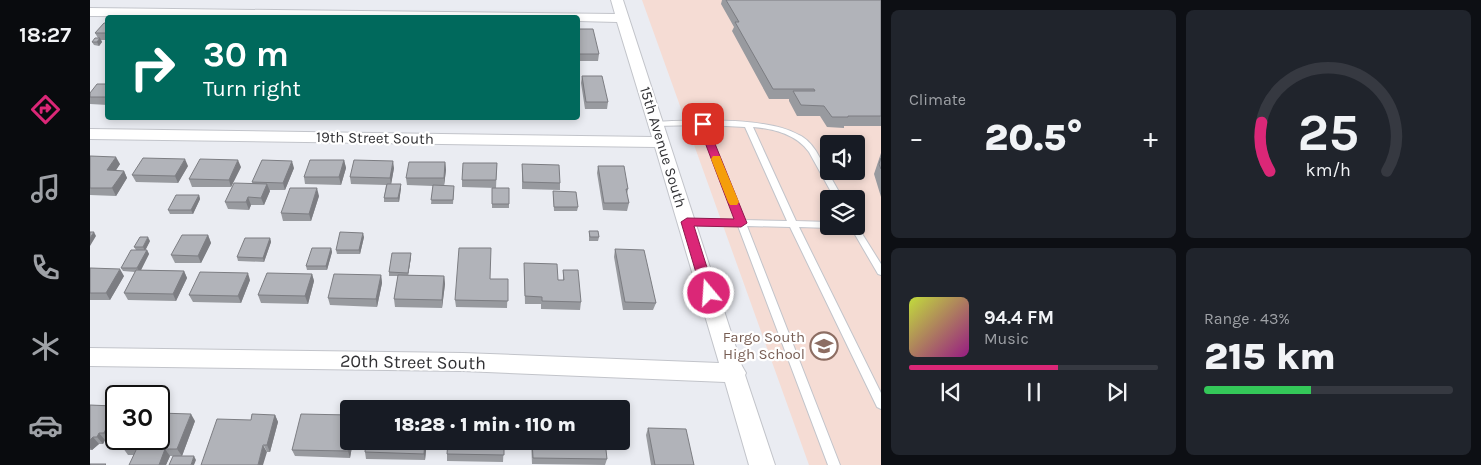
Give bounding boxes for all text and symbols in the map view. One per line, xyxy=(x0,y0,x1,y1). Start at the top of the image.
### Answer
text: 18:27 xyxy=(19,22,71,48)
text: 30 m xyxy=(203,34,289,75)
icon: right xyxy=(120,35,185,100)
text: Turn right xyxy=(203,76,301,102)
street label: 15th Avenue South xyxy=(636,84,690,210)
text: Climate xyxy=(909,90,966,109)
icon: directions xyxy=(28,92,63,127)
text: 25 xyxy=(1298,102,1359,163)
pin xyxy=(682,103,724,145)
icon: arrive xyxy=(689,110,717,138)
text: 20.5° xyxy=(984,115,1083,160)
text: − xyxy=(909,121,924,154)
text: + xyxy=(1143,121,1158,154)
street label: 19th Street South xyxy=(316,128,434,148)
map controls xyxy=(820,135,865,235)
button: sound xyxy=(820,135,865,180)
text: km/h xyxy=(1306,160,1351,181)
icon: music xyxy=(28,171,63,206)
button: layers xyxy=(820,190,865,235)
icon: phone xyxy=(28,250,63,285)
position arrow xyxy=(682,266,734,318)
text: 94.4 FM xyxy=(984,307,1054,329)
text: Range · 43% xyxy=(1204,309,1290,328)
place label: Fargo South High School xyxy=(723,328,805,363)
icon: climate xyxy=(28,329,63,364)
text: Music xyxy=(984,329,1029,348)
school or university icon: Fargo South High School xyxy=(809,331,839,361)
text: 215 km xyxy=(1204,334,1336,379)
street label: 20th Street South xyxy=(340,350,486,374)
icon: previous xyxy=(937,378,965,406)
icon: pause xyxy=(1020,378,1048,406)
icon: next xyxy=(1103,378,1131,406)
speed limit sign: 30 xyxy=(105,385,170,450)
icon: car xyxy=(28,408,63,443)
text: 18:28 · 1 min · 110 m xyxy=(394,414,576,436)

